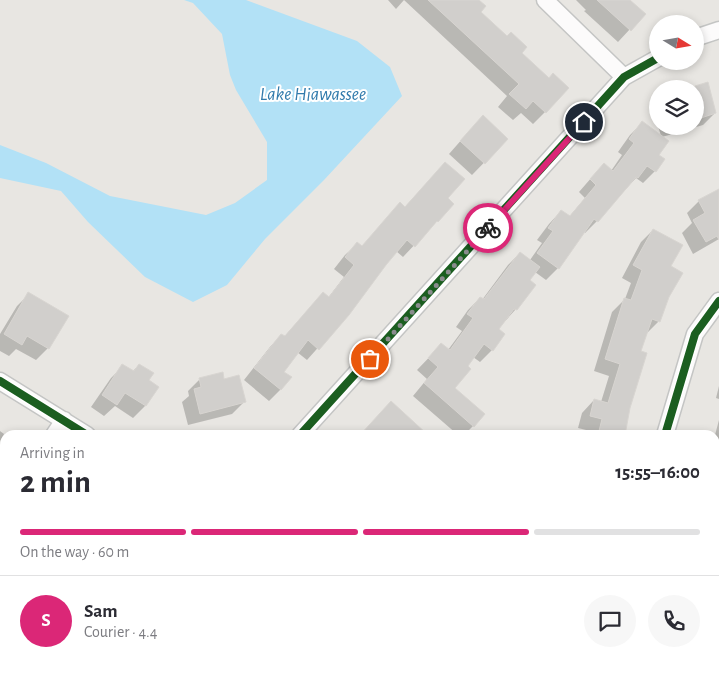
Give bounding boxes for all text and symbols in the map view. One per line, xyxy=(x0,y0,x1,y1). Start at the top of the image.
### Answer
north arrow xyxy=(649,15,704,70)
map controls xyxy=(649,15,704,135)
button: layers xyxy=(649,80,704,135)
water label: Lake Hiawassee xyxy=(260,85,366,104)
pin xyxy=(563,101,605,143)
icon: home xyxy=(570,108,598,136)
courier xyxy=(463,203,513,253)
icon: bike xyxy=(474,214,502,242)
pin xyxy=(349,338,391,380)
icon: bag xyxy=(356,345,384,373)
text: Arriving in xyxy=(20,445,85,461)
text: 15:55–16:00 xyxy=(615,463,700,482)
text: 2 min xyxy=(20,466,91,498)
text: On the way · 60 m xyxy=(20,544,129,560)
button: chat xyxy=(584,595,636,647)
button: phone xyxy=(648,595,700,647)
text: Sam xyxy=(84,602,118,621)
text: S xyxy=(41,611,51,630)
text: Courier · 4.4 xyxy=(84,624,157,640)

